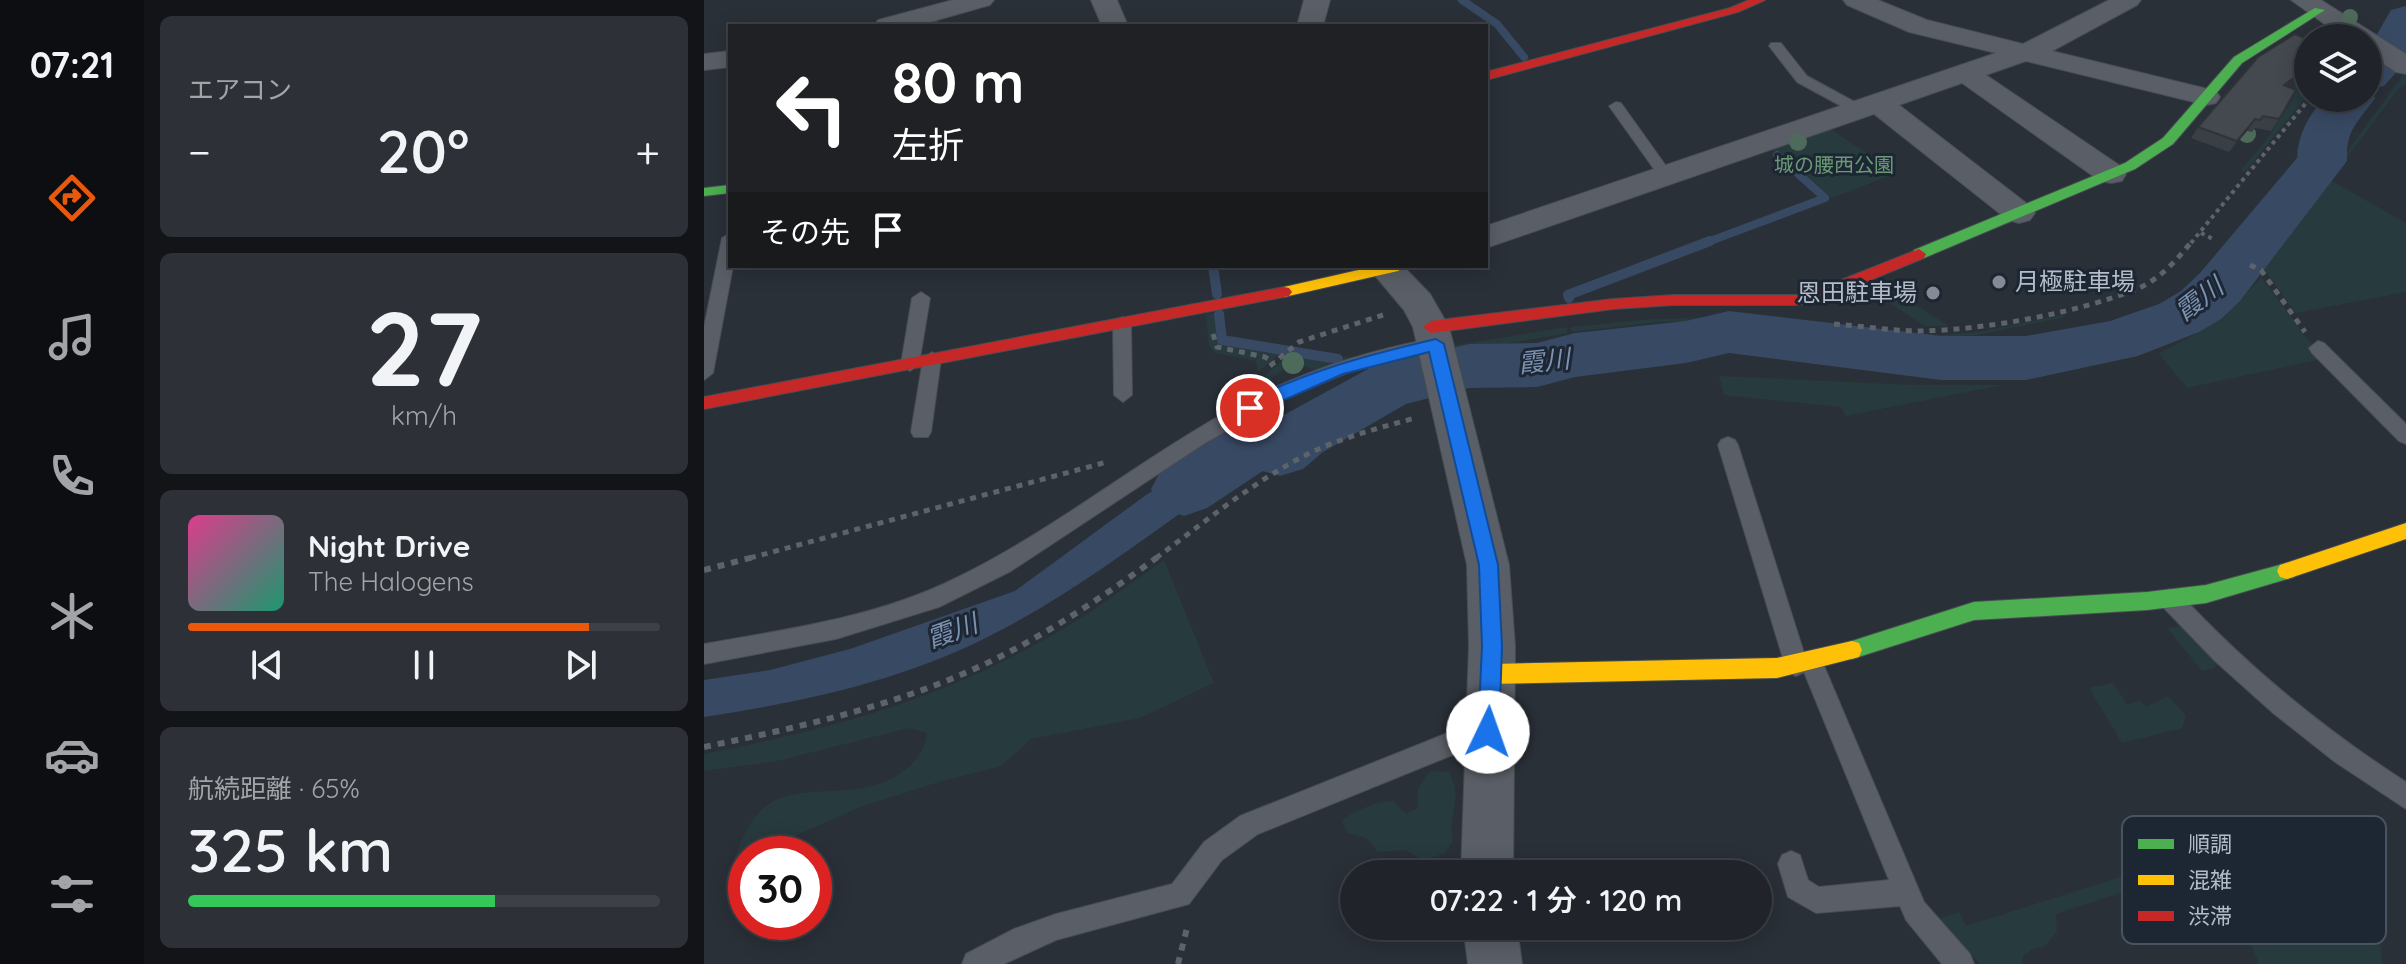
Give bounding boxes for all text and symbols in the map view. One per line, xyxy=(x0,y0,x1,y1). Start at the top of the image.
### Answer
map controls xyxy=(2294,24,2382,112)
button: layers xyxy=(2294,24,2382,112)
text: 07:21 xyxy=(30,42,114,87)
text: 80 m xyxy=(892,47,1024,117)
icon: left xyxy=(760,56,864,160)
text: エアコン xyxy=(188,73,292,106)
text: 20° xyxy=(377,113,469,188)
text: 左折 xyxy=(892,122,964,167)
text: − xyxy=(188,124,211,179)
text: + xyxy=(635,124,660,179)
park label: 城の腰西公園 xyxy=(1774,152,1894,177)
icon: directions xyxy=(44,170,100,226)
icon: arrive xyxy=(866,208,910,252)
text: その先 xyxy=(760,213,850,251)
place label: 月極駐車場 xyxy=(2015,266,2135,296)
water label: 霞川 xyxy=(2168,268,2232,327)
marker: 月極駐車場 xyxy=(1990,273,2008,291)
place label: 恩田駐車場 xyxy=(1797,277,1917,307)
text: 27 xyxy=(366,282,482,412)
marker: 恩田駐車場 xyxy=(1924,284,1942,302)
icon: music xyxy=(44,309,100,365)
water label: 霞川 xyxy=(1516,341,1575,380)
pin xyxy=(1216,374,1284,442)
icon: arrive xyxy=(1228,386,1272,430)
text: km/h xyxy=(391,399,457,432)
icon: phone xyxy=(44,448,100,504)
text: Night Drive xyxy=(308,527,470,565)
text: The Halogens xyxy=(308,565,474,598)
icon: climate xyxy=(44,588,100,644)
water label: 霞川 xyxy=(922,605,985,655)
icon: previous xyxy=(245,643,289,687)
icon: pause xyxy=(402,643,446,687)
icon: next xyxy=(559,643,603,687)
position arrow xyxy=(1446,690,1530,774)
icon: car xyxy=(44,727,100,783)
text: 航続距離 · 65% xyxy=(188,772,360,805)
text: 325 km xyxy=(188,812,393,887)
legend xyxy=(2122,816,2386,944)
text: 順調 xyxy=(2188,830,2232,858)
speed limit sign: 30 xyxy=(728,836,832,940)
icon: filters xyxy=(44,866,100,922)
text: 混雑 xyxy=(2188,866,2232,894)
text: 07:22 · 1 分 · 120 m xyxy=(1430,881,1682,919)
text: 渋滞 xyxy=(2188,902,2232,930)

